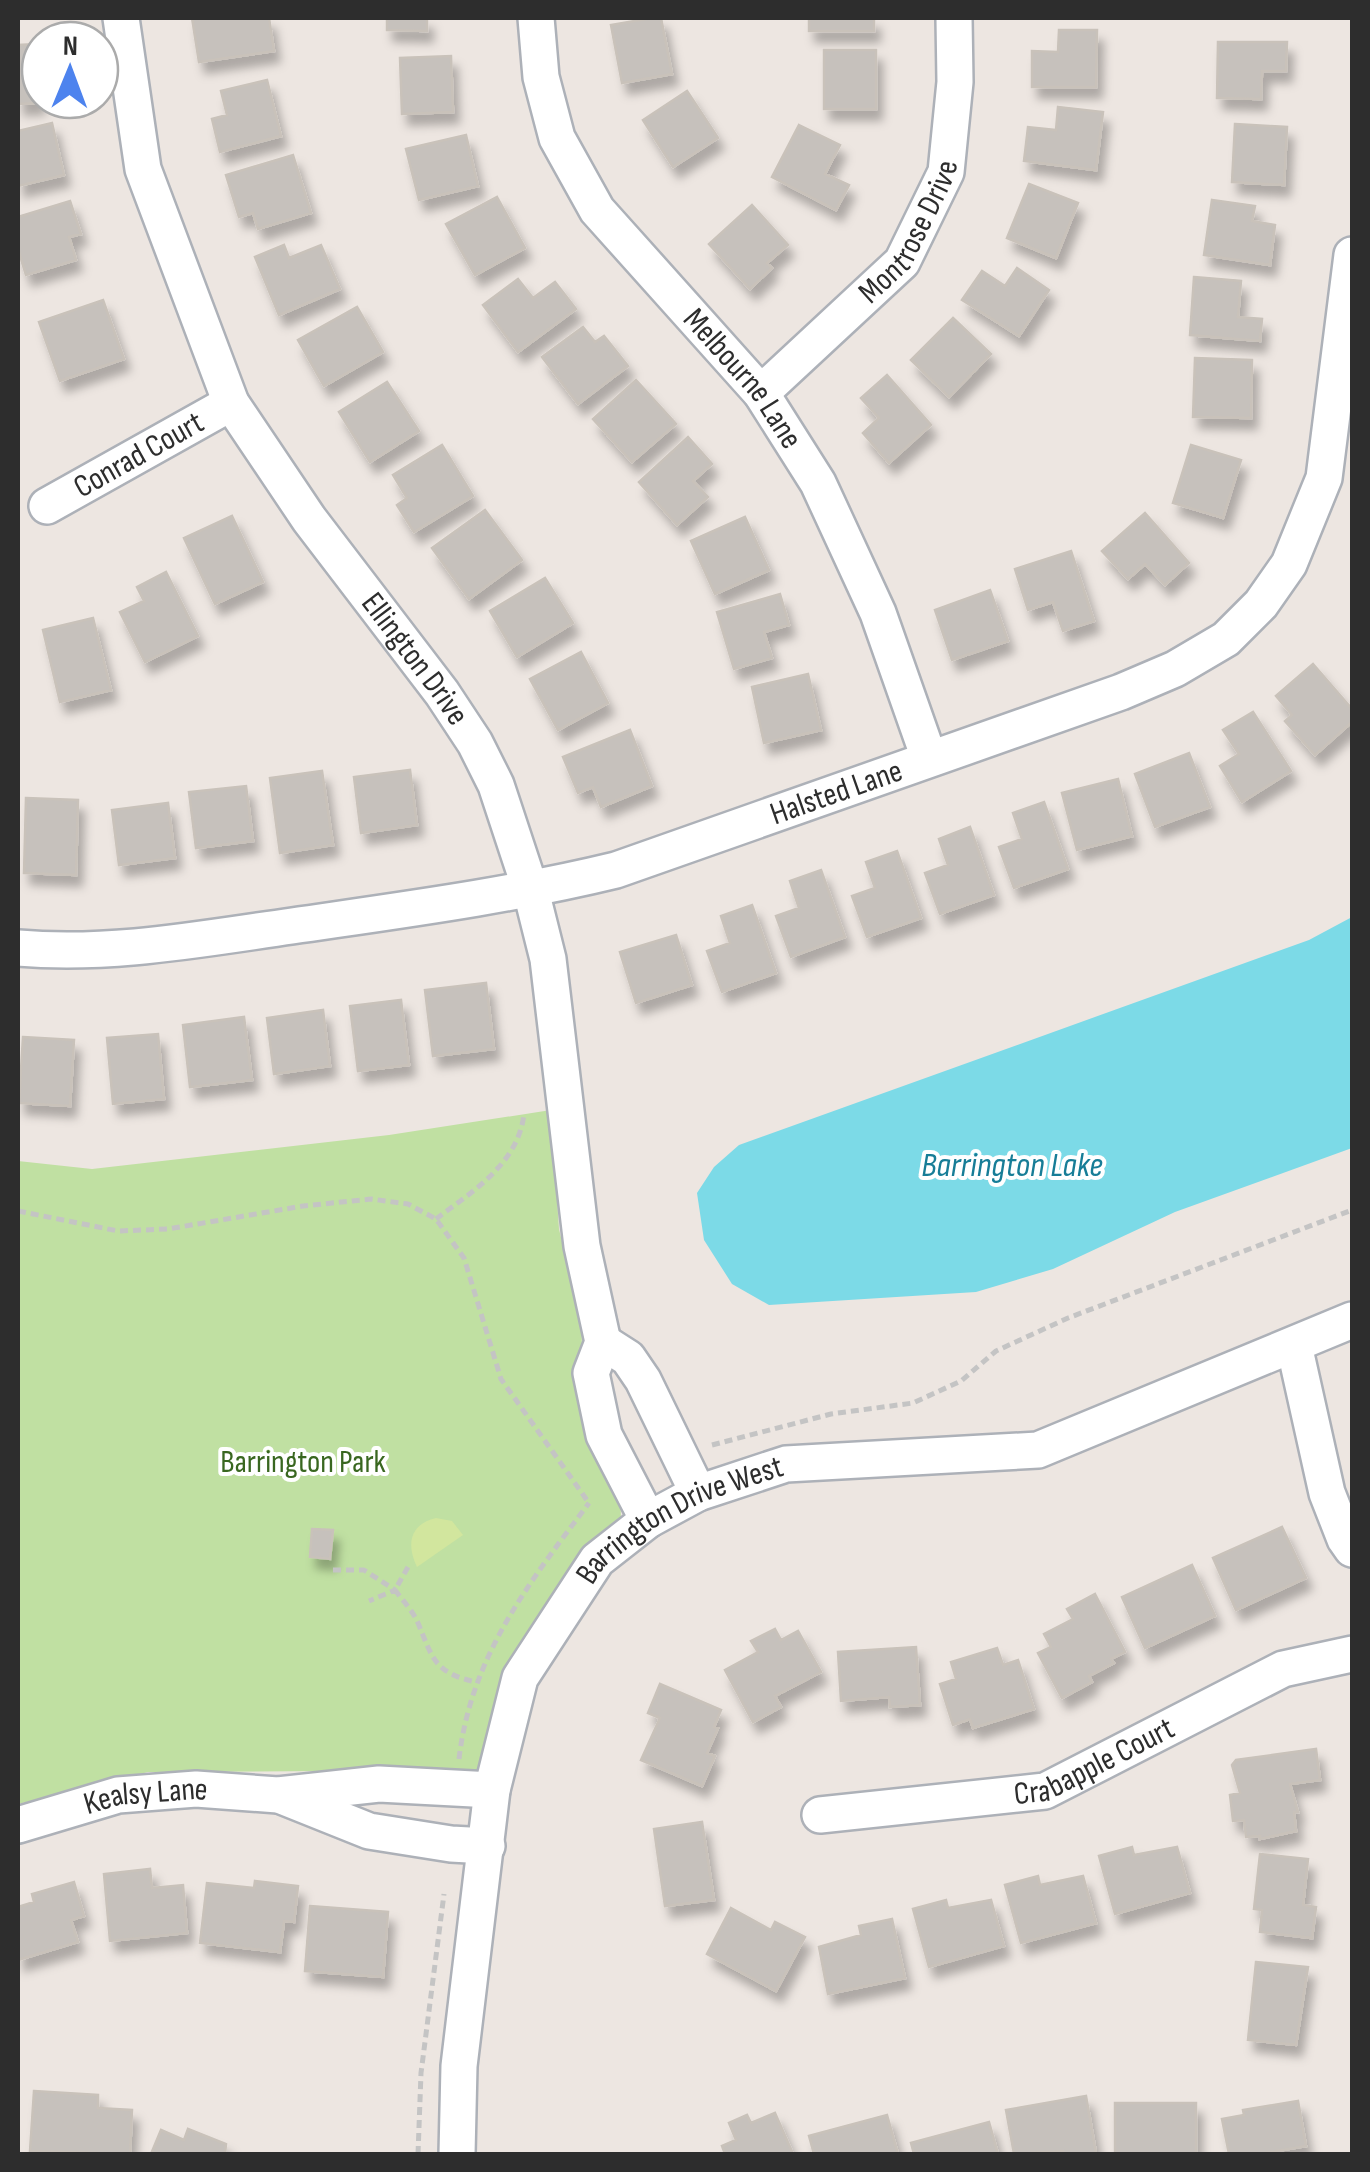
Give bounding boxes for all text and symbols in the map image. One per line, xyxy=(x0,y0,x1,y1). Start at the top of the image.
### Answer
north arrow xyxy=(20,20,120,120)
text: N xyxy=(63,30,78,63)
street label: Montrose Drive xyxy=(851,159,966,312)
street label: Melbourne Lane xyxy=(675,300,811,456)
street label: Conrad Court xyxy=(67,403,211,507)
street label: Ellington Drive xyxy=(353,585,477,732)
street label: Halsted Lane xyxy=(765,751,908,834)
water label: Barrington Lake xyxy=(921,1144,1103,1187)
park label: Barrington Park xyxy=(220,1443,386,1482)
street label: Barrington Drive West xyxy=(567,1447,788,1591)
street label: Crabapple Court xyxy=(1012,1709,1181,1814)
street label: Kealsy Lane xyxy=(79,1769,209,1824)

